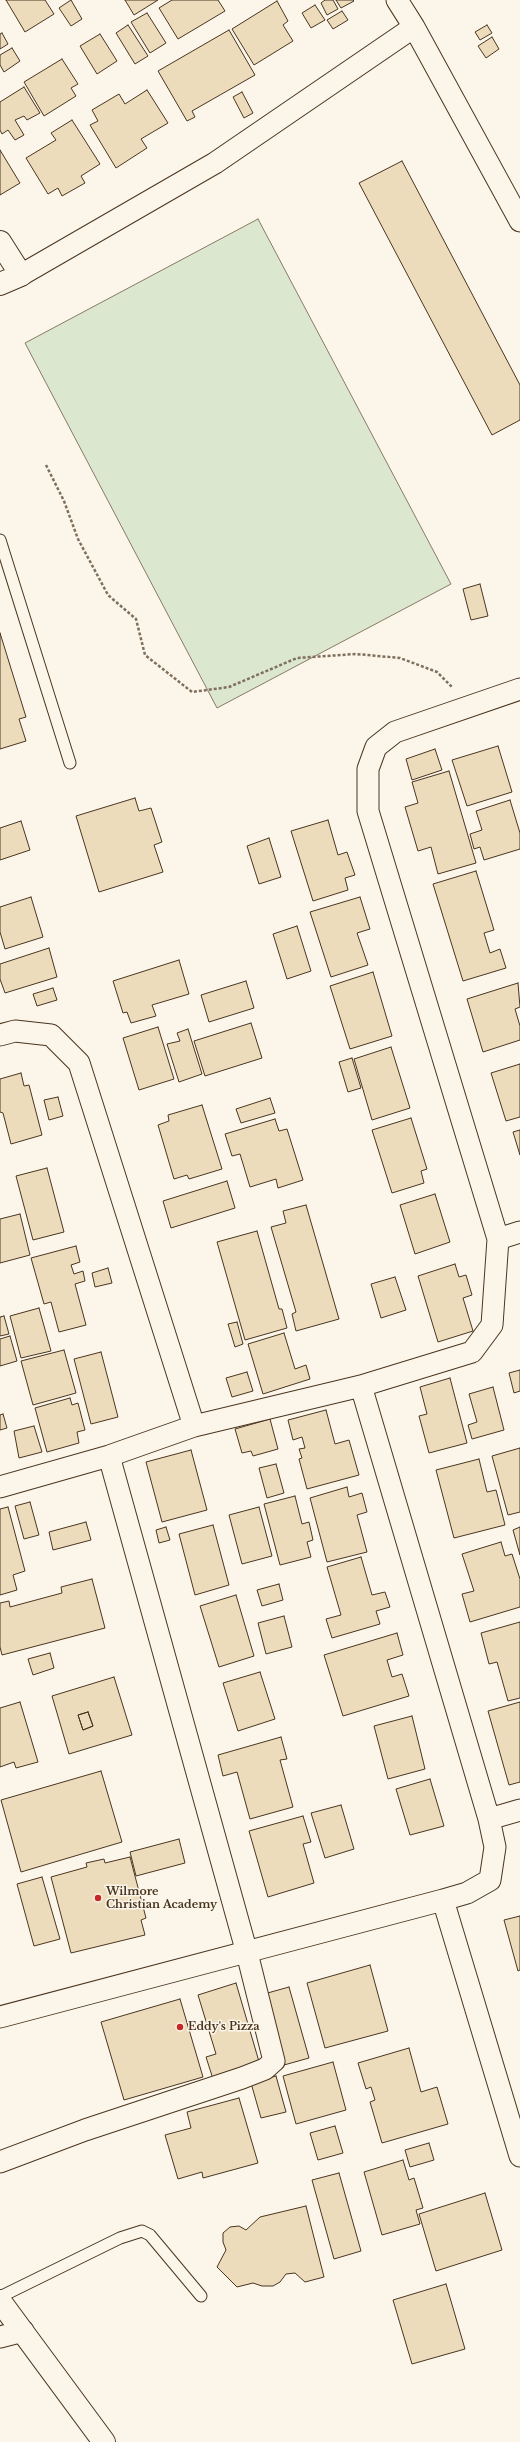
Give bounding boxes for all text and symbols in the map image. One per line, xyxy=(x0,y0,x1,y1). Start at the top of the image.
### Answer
place label: Wilmore Christian Academy xyxy=(106,1885,217,1911)
marker: Wilmore Christian Academy xyxy=(93,1893,103,1903)
place label: Eddy's Pizza xyxy=(188,2020,260,2034)
marker: Eddy's Pizza xyxy=(175,2022,185,2032)

